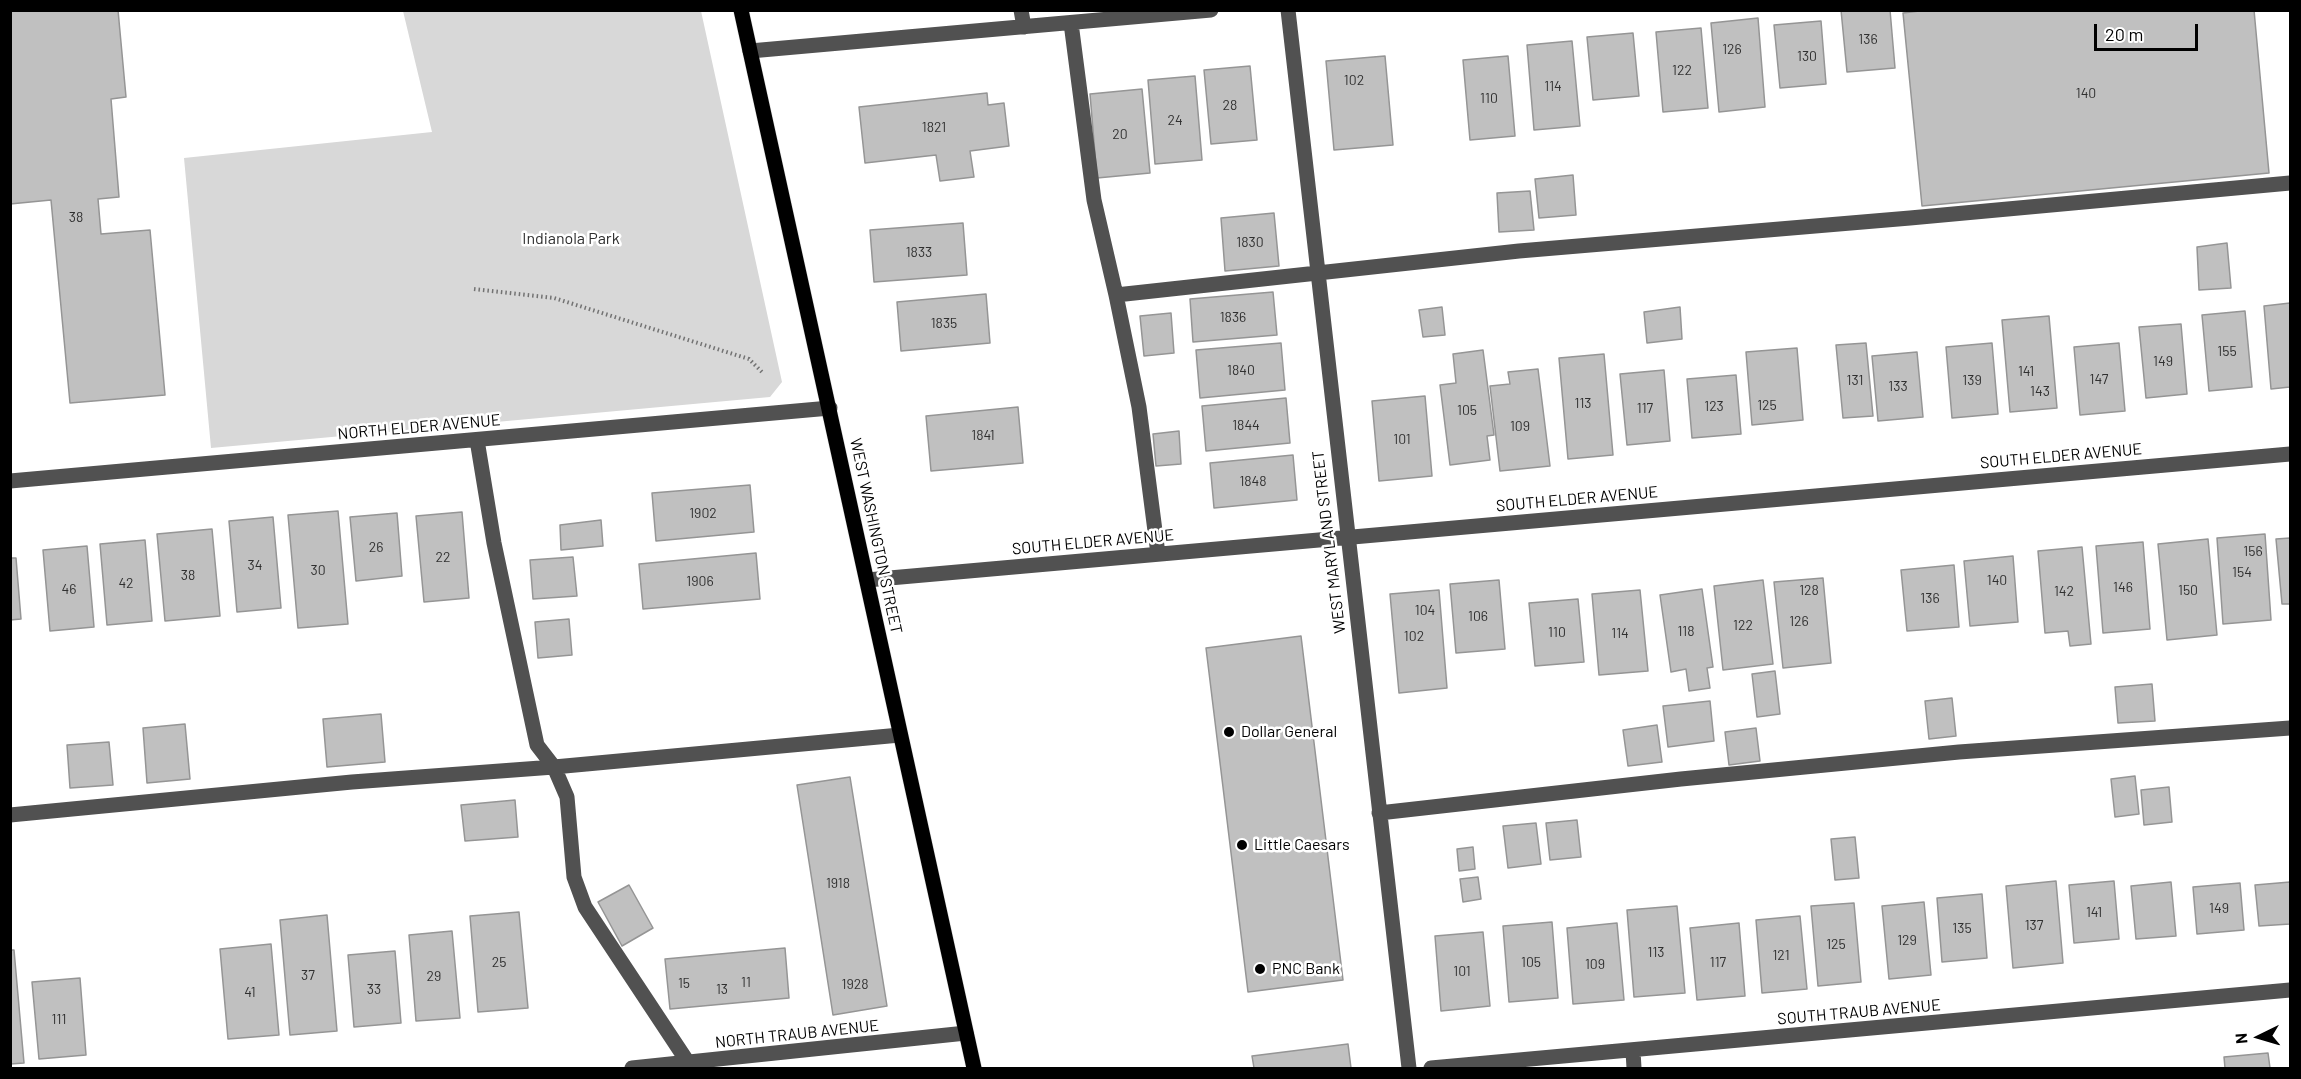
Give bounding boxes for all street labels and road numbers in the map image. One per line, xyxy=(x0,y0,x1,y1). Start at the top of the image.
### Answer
street label: NORTH ELDER AVENUE xyxy=(337,410,501,444)
street label: WEST WASHINGTON STREET xyxy=(846,436,906,636)
street label: SOUTH ELDER AVENUE xyxy=(1979,439,2143,473)
street label: WEST MARYLAND STREET xyxy=(1308,449,1350,635)
street label: SOUTH ELDER AVENUE xyxy=(1495,482,1659,516)
street label: SOUTH ELDER AVENUE xyxy=(1011,525,1175,559)
street label: SOUTH TRAUB AVENUE xyxy=(1777,995,1941,1029)
street label: NORTH TRAUB AVENUE xyxy=(714,1016,880,1052)

